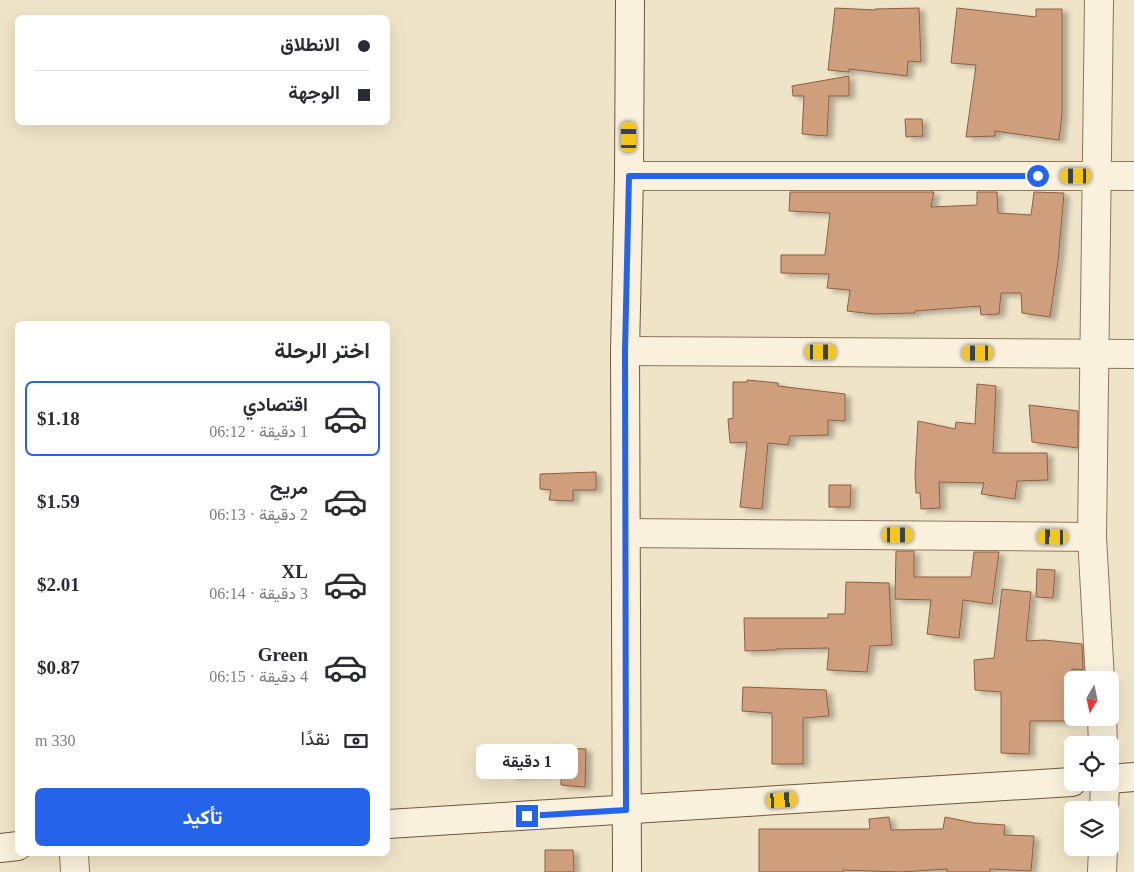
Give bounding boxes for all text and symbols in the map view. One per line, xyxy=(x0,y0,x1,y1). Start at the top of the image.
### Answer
text: الانطلاق xyxy=(280,34,340,55)
text: الوجهة xyxy=(288,82,340,103)
car xyxy=(621,122,636,152)
route start xyxy=(1027,165,1049,187)
car xyxy=(1061,169,1091,184)
text: اختر الرحلة xyxy=(274,338,370,363)
car xyxy=(806,345,836,360)
car xyxy=(963,346,993,361)
text: اقتصادي xyxy=(243,394,308,415)
icon: car xyxy=(323,396,368,441)
text: $1.18 xyxy=(37,408,80,429)
text: 1 دقيقة · 06:12 xyxy=(209,423,308,440)
text: مريح xyxy=(270,477,308,498)
icon: car xyxy=(323,479,368,524)
text: $1.59 xyxy=(37,491,80,512)
text: 2 دقيقة · 06:13 xyxy=(209,506,308,523)
car xyxy=(883,528,913,543)
car xyxy=(1037,529,1068,545)
text: XL xyxy=(282,561,308,582)
icon: car xyxy=(323,562,368,607)
text: $2.01 xyxy=(37,574,80,595)
text: 3 دقيقة · 06:14 xyxy=(209,585,308,602)
text: Green xyxy=(258,644,308,665)
icon: car xyxy=(323,645,368,690)
text: $0.87 xyxy=(37,657,80,678)
text: 4 دقيقة · 06:15 xyxy=(209,668,308,685)
north arrow xyxy=(1064,671,1119,726)
map controls xyxy=(1064,671,1119,856)
icon: cash xyxy=(342,727,370,755)
text: نقدًا xyxy=(301,728,330,749)
text: 330 m xyxy=(35,732,75,749)
button: locate xyxy=(1064,736,1119,791)
callout: 1 دقيقة xyxy=(476,744,578,778)
text: 1 دقيقة xyxy=(502,753,552,770)
button: تأكيد xyxy=(35,788,370,846)
car xyxy=(766,791,797,809)
button: layers xyxy=(1064,801,1119,856)
route end xyxy=(516,805,538,827)

